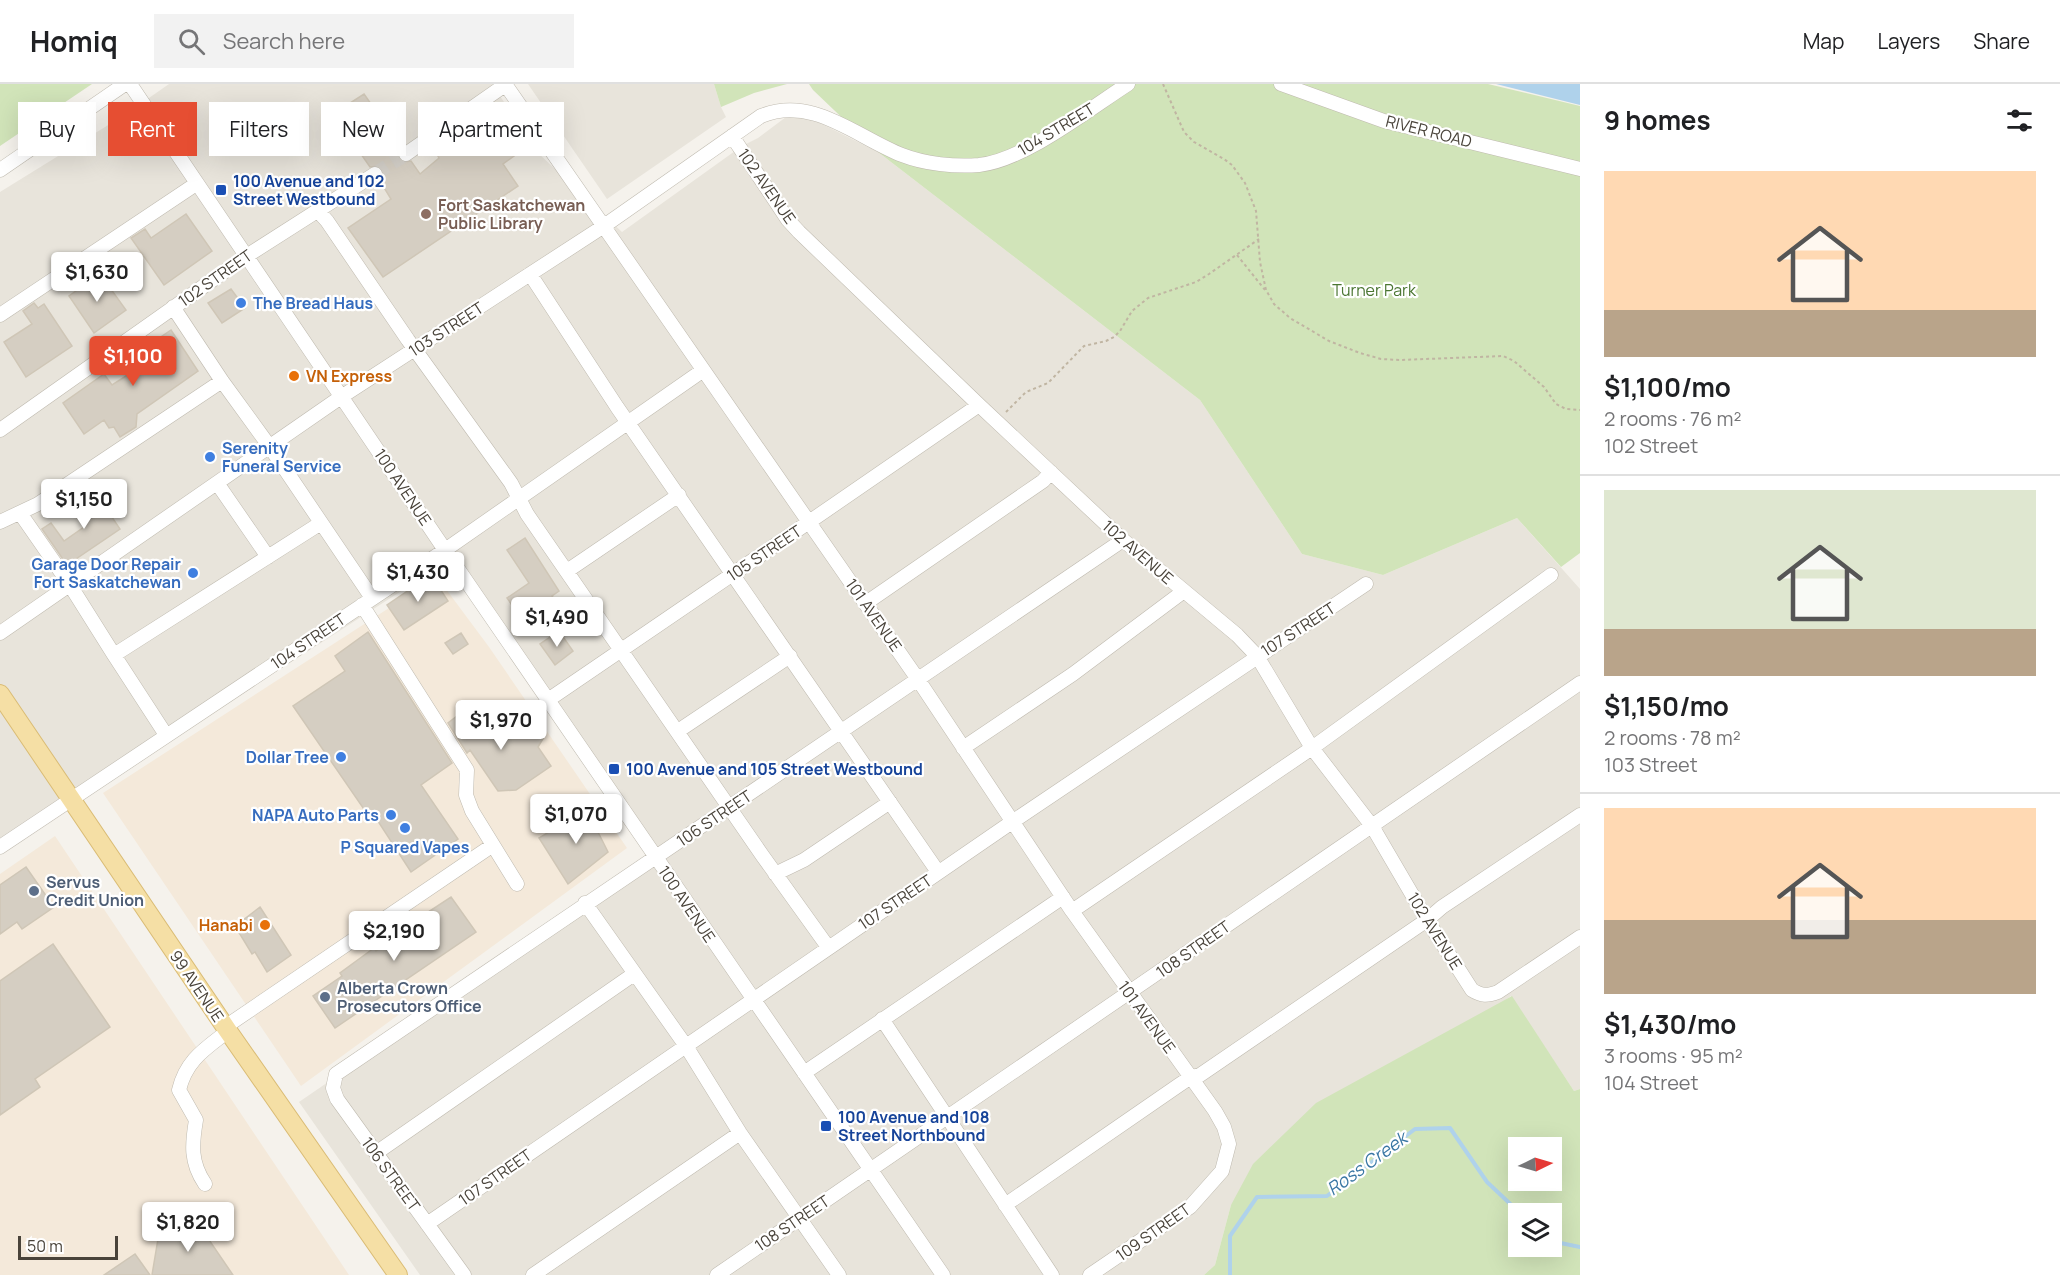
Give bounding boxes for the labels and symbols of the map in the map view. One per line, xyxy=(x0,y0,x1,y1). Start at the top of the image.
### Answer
street label: 104 STREET xyxy=(1014,97,1099,161)
street label: RIVER ROAD xyxy=(1384,110,1475,152)
street label: 102 AVENUE xyxy=(733,144,801,228)
place label: 100 Avenue and 102 Street Westbound xyxy=(233,170,384,210)
marker: 100 Avenue and 102 Street Westbound xyxy=(214,183,228,197)
place label: Fort Saskatchewan Public Library xyxy=(438,194,585,234)
marker: Fort Saskatchewan Public Library xyxy=(419,207,433,221)
street label: 102 STREET xyxy=(174,244,257,312)
pin: $1,630 xyxy=(48,252,146,303)
park label: Turner Park xyxy=(1332,279,1417,301)
place label: The Bread Haus xyxy=(253,292,373,314)
marker: The Bread Haus xyxy=(234,296,248,310)
street label: 103 STREET xyxy=(404,296,488,361)
pin: $1,100 xyxy=(84,336,182,387)
place label: VN Express xyxy=(306,365,393,387)
marker: VN Express xyxy=(287,369,301,383)
place label: Serenity Funeral Service xyxy=(222,437,342,477)
street label: 100 AVENUE xyxy=(369,444,437,530)
marker: Serenity Funeral Service xyxy=(203,450,217,464)
pin: $1,150 xyxy=(35,479,133,530)
street label: 102 AVENUE xyxy=(1098,515,1178,589)
street label: 105 STREET xyxy=(722,520,806,586)
pin: $1,430 xyxy=(369,552,467,603)
place label: Garage Door Repair Fort Saskatchewan xyxy=(32,553,181,593)
marker: Garage Door Repair Fort Saskatchewan xyxy=(186,566,200,580)
street label: 101 AVENUE xyxy=(841,574,907,656)
pin: $1,490 xyxy=(508,597,606,648)
street label: 107 STREET xyxy=(1257,597,1340,661)
street label: 104 STREET xyxy=(266,608,350,674)
pin: $1,970 xyxy=(452,700,550,751)
place label: Dollar Tree xyxy=(246,746,329,768)
marker: Dollar Tree xyxy=(334,750,348,764)
place label: 100 Avenue and 105 Street Westbound xyxy=(626,758,923,780)
marker: 100 Avenue and 105 Street Westbound xyxy=(607,762,621,776)
street label: 106 STREET xyxy=(672,784,756,851)
pin: $1,070 xyxy=(527,794,625,845)
place label: NAPA Auto Parts xyxy=(252,804,379,826)
marker: NAPA Auto Parts xyxy=(384,808,398,822)
marker: P Squared Vapes xyxy=(398,821,412,835)
place label: P Squared Vapes xyxy=(341,836,470,858)
street label: 100 AVENUE xyxy=(653,861,721,947)
street label: 107 STREET xyxy=(854,869,937,935)
place label: Servus Credit Union xyxy=(46,871,144,911)
marker: Servus Credit Union xyxy=(27,884,41,898)
street label: 102 AVENUE xyxy=(1403,888,1467,974)
pin: $2,190 xyxy=(345,911,443,962)
place label: Hanabi xyxy=(199,914,253,936)
street label: 108 STREET xyxy=(1152,915,1235,983)
marker: Hanabi xyxy=(258,918,272,932)
street label: 99 AVENUE xyxy=(165,946,229,1026)
street label: 101 AVENUE xyxy=(1113,976,1181,1058)
place label: Alberta Crown Prosecutors Office xyxy=(337,977,482,1017)
marker: Alberta Crown Prosecutors Office xyxy=(318,990,332,1004)
place label: 100 Avenue and 108 Street Northbound xyxy=(838,1106,990,1146)
marker: 100 Avenue and 108 Street Northbound xyxy=(819,1119,833,1133)
water label: Ross Creek xyxy=(1322,1124,1414,1200)
street label: 106 STREET xyxy=(357,1133,426,1216)
north arrow xyxy=(1508,1137,1562,1191)
street label: 107 STREET xyxy=(454,1143,536,1210)
street label: 108 STREET xyxy=(750,1190,834,1256)
street label: 109 STREET xyxy=(1111,1198,1195,1266)
pin: $1,820 xyxy=(139,1202,237,1253)
scale bar xyxy=(18,1233,118,1260)

